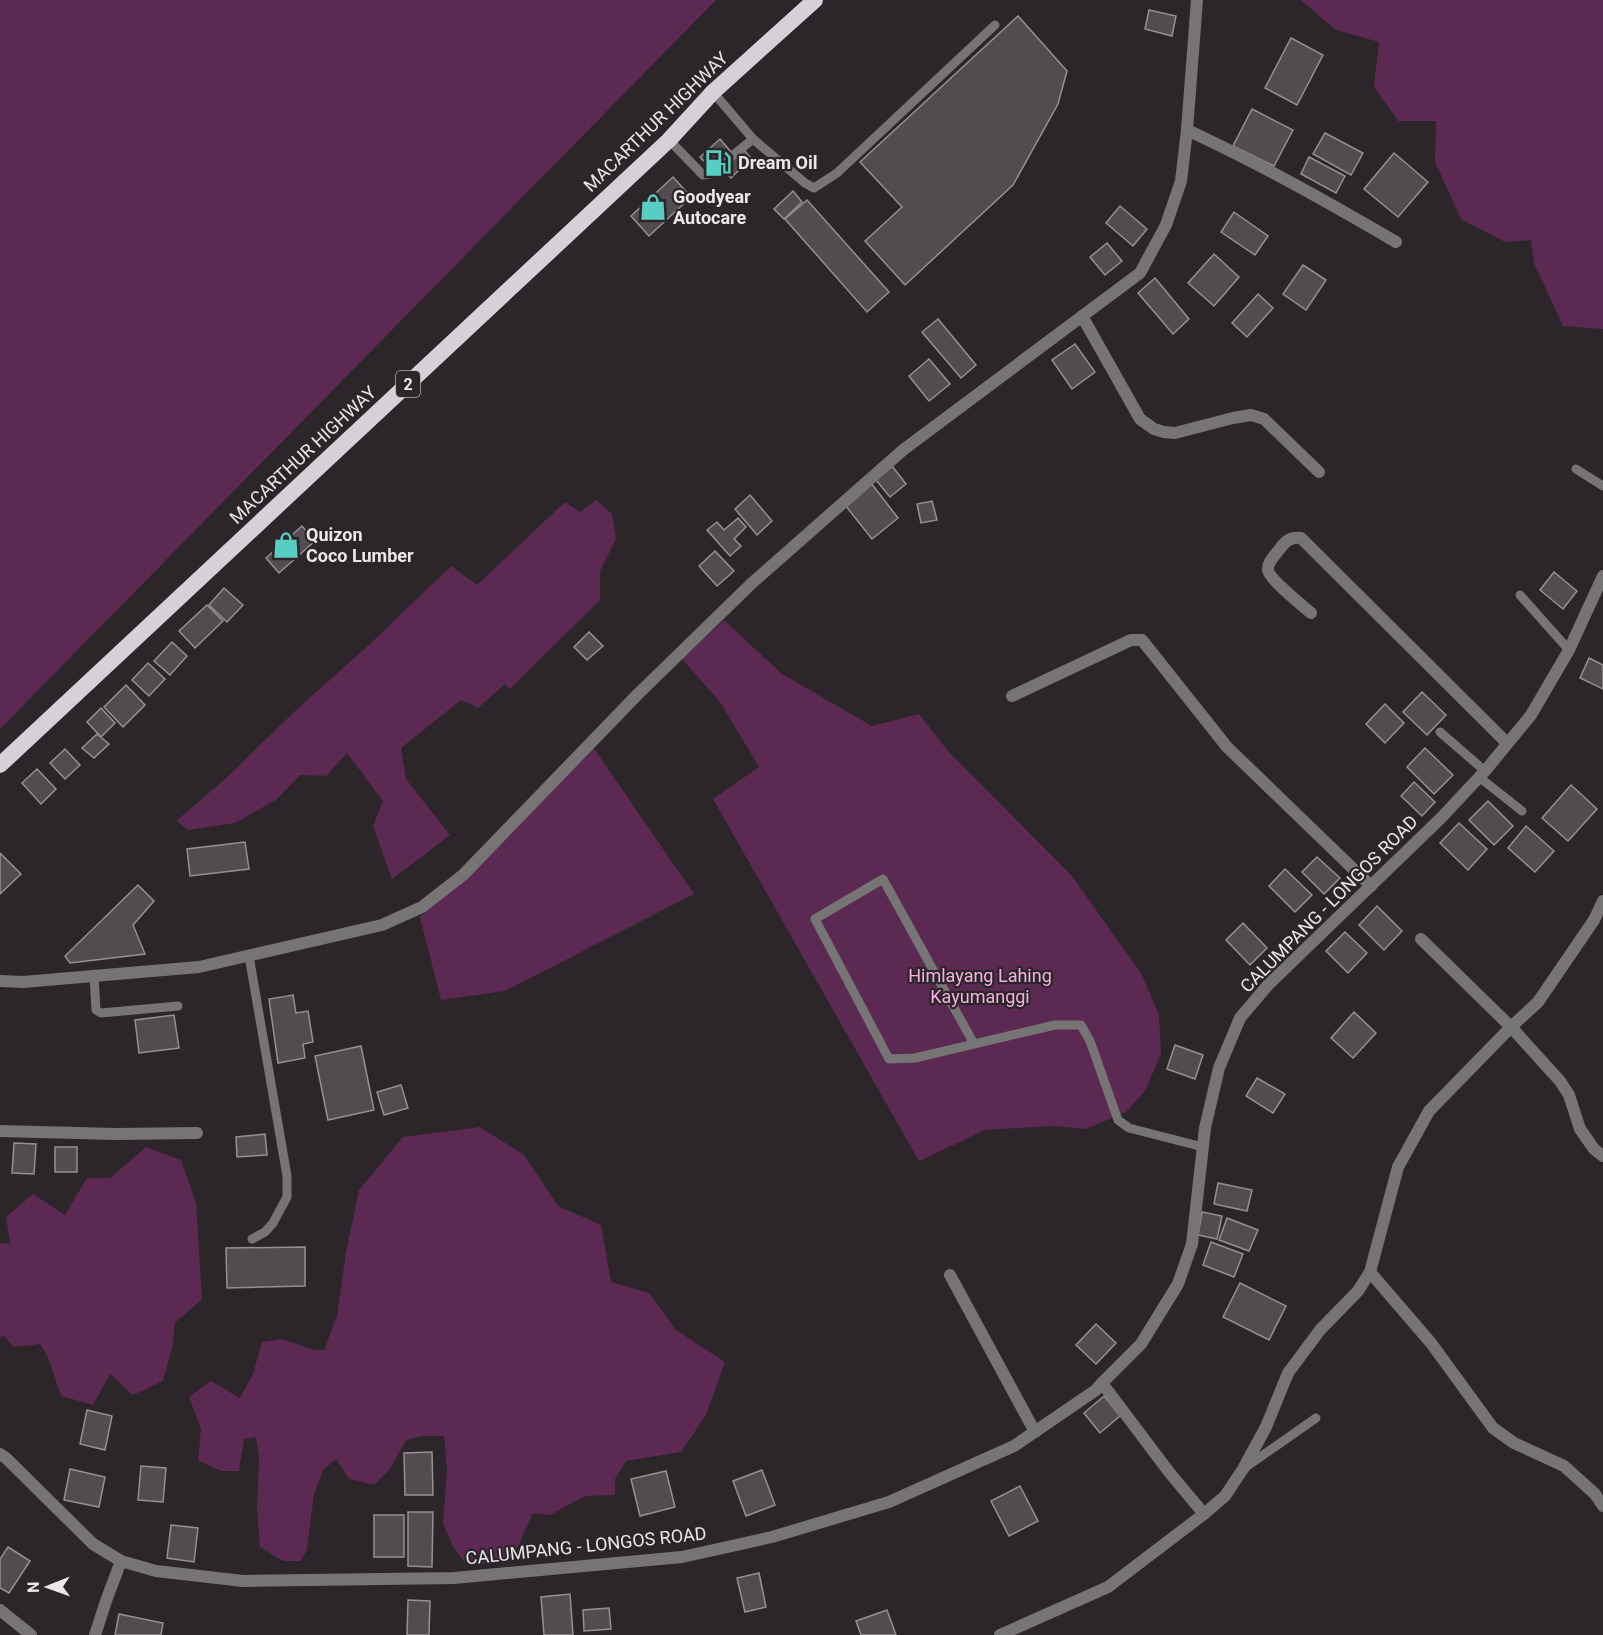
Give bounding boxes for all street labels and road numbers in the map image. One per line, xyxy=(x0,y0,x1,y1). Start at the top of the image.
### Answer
street label: MACARTHUR HIGHWAY xyxy=(579,47,732,196)
road number: 2 xyxy=(396,371,420,397)
street label: MACARTHUR HIGHWAY xyxy=(225,381,380,528)
street label: CALUMPANG - LONGOS ROAD xyxy=(1236,811,1422,997)
street label: CALUMPANG - LONGOS ROAD xyxy=(465,1522,707,1569)

